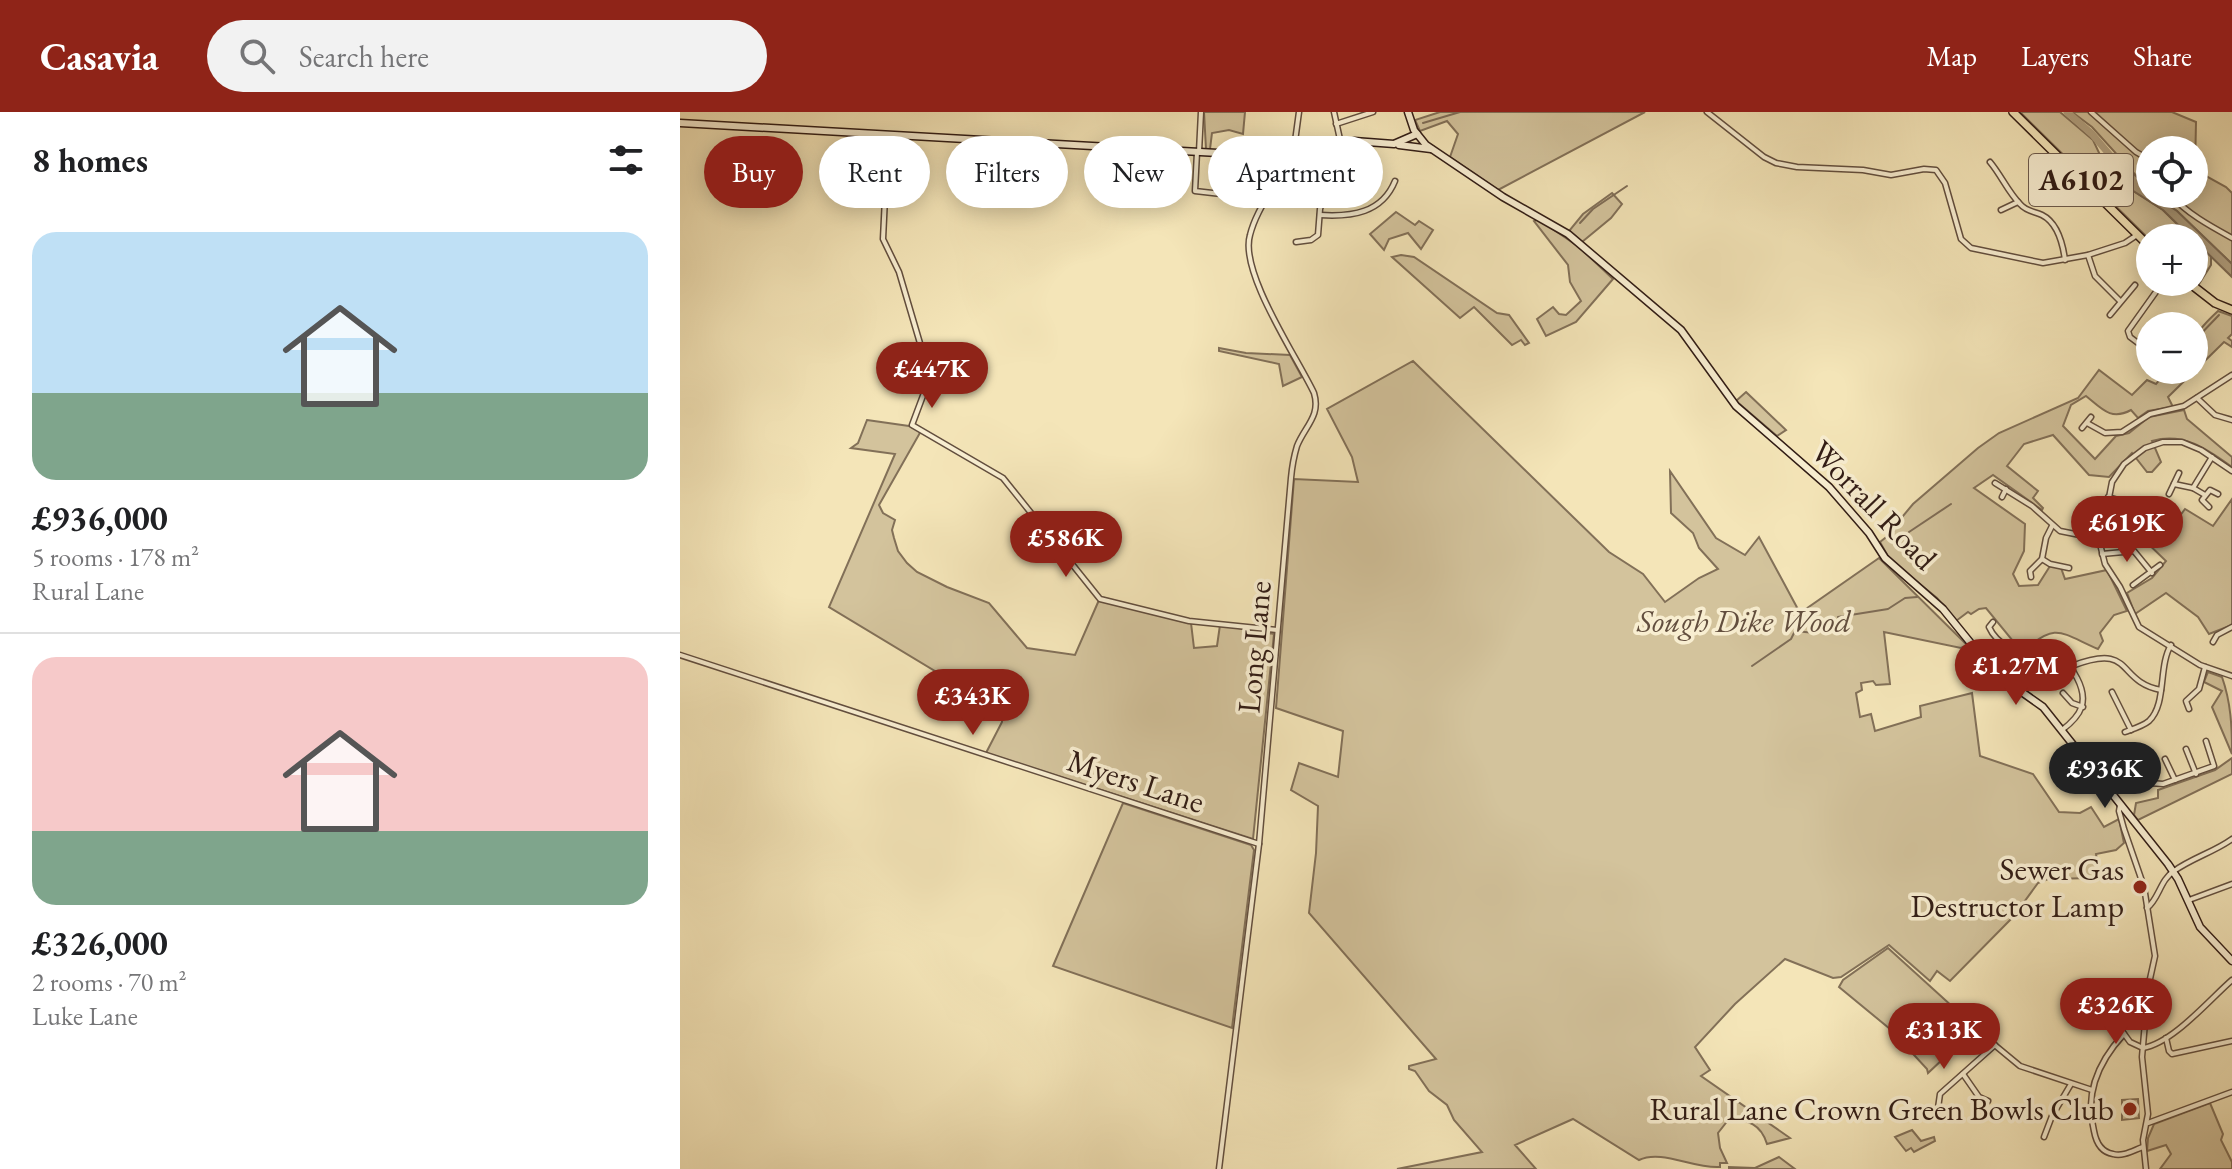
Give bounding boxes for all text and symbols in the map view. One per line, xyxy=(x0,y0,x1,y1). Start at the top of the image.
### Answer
search box xyxy=(207,20,767,92)
text: Casavia xyxy=(40,32,159,81)
icon: search xyxy=(235,34,279,78)
text: Search here xyxy=(299,37,429,76)
text: Map xyxy=(1927,38,1977,74)
text: Layers xyxy=(2021,38,2089,74)
text: Share xyxy=(2133,38,2192,74)
chip: Buy xyxy=(704,136,803,208)
chip: Rent xyxy=(819,136,930,208)
chip: Filters xyxy=(946,136,1068,208)
chip: New xyxy=(1084,136,1192,208)
chip: Apartment xyxy=(1208,136,1383,208)
map controls xyxy=(2136,136,2208,384)
button: locate xyxy=(2136,136,2208,208)
text: 8 homes xyxy=(32,138,148,182)
icon: filters xyxy=(604,138,648,182)
road number: A6102 xyxy=(2029,154,2133,206)
button: + xyxy=(2136,224,2208,296)
icon: home xyxy=(268,284,412,428)
button: − xyxy=(2136,312,2208,384)
pin: £447K xyxy=(876,342,988,410)
text: £447K xyxy=(894,351,970,385)
street label: Worrall Road xyxy=(1802,431,1947,579)
text: £936,000 xyxy=(32,496,168,540)
pin: £619K xyxy=(2071,496,2183,564)
text: £619K xyxy=(2089,505,2165,539)
pin: £586K xyxy=(1010,511,1122,579)
text: £586K xyxy=(1028,520,1104,554)
text: 5 rooms · 178 m² xyxy=(32,540,199,574)
text: Rural Lane xyxy=(32,574,144,608)
street label: Long Lane xyxy=(1227,579,1281,715)
park label: Sough Dike Wood xyxy=(1636,600,1851,642)
pin: £1.27M xyxy=(1951,639,2081,707)
text: £1.27M xyxy=(1973,648,2059,682)
pin: £343K xyxy=(917,669,1029,737)
text: £343K xyxy=(935,678,1011,712)
icon: home xyxy=(268,709,412,853)
street label: Myers Lane xyxy=(1062,739,1210,823)
pin: £936K xyxy=(2049,742,2161,810)
text: £936K xyxy=(2067,751,2143,785)
place label: Sewer Gas Destructor Lamp xyxy=(1910,848,2124,927)
marker: Sewer Gas Destructor Lamp xyxy=(2131,878,2149,896)
text: £326,000 xyxy=(32,921,168,965)
text: 2 rooms · 70 m² xyxy=(32,965,187,999)
pin: £326K xyxy=(2060,978,2172,1046)
text: £326K xyxy=(2078,987,2154,1021)
text: Luke Lane xyxy=(32,999,138,1033)
pin: £313K xyxy=(1888,1003,2000,1071)
text: £313K xyxy=(1906,1012,1982,1046)
place label: Rural Lane Crown Green Bowls Club xyxy=(1649,1088,2114,1130)
marker: Rural Lane Crown Green Bowls Club xyxy=(2121,1100,2139,1118)

